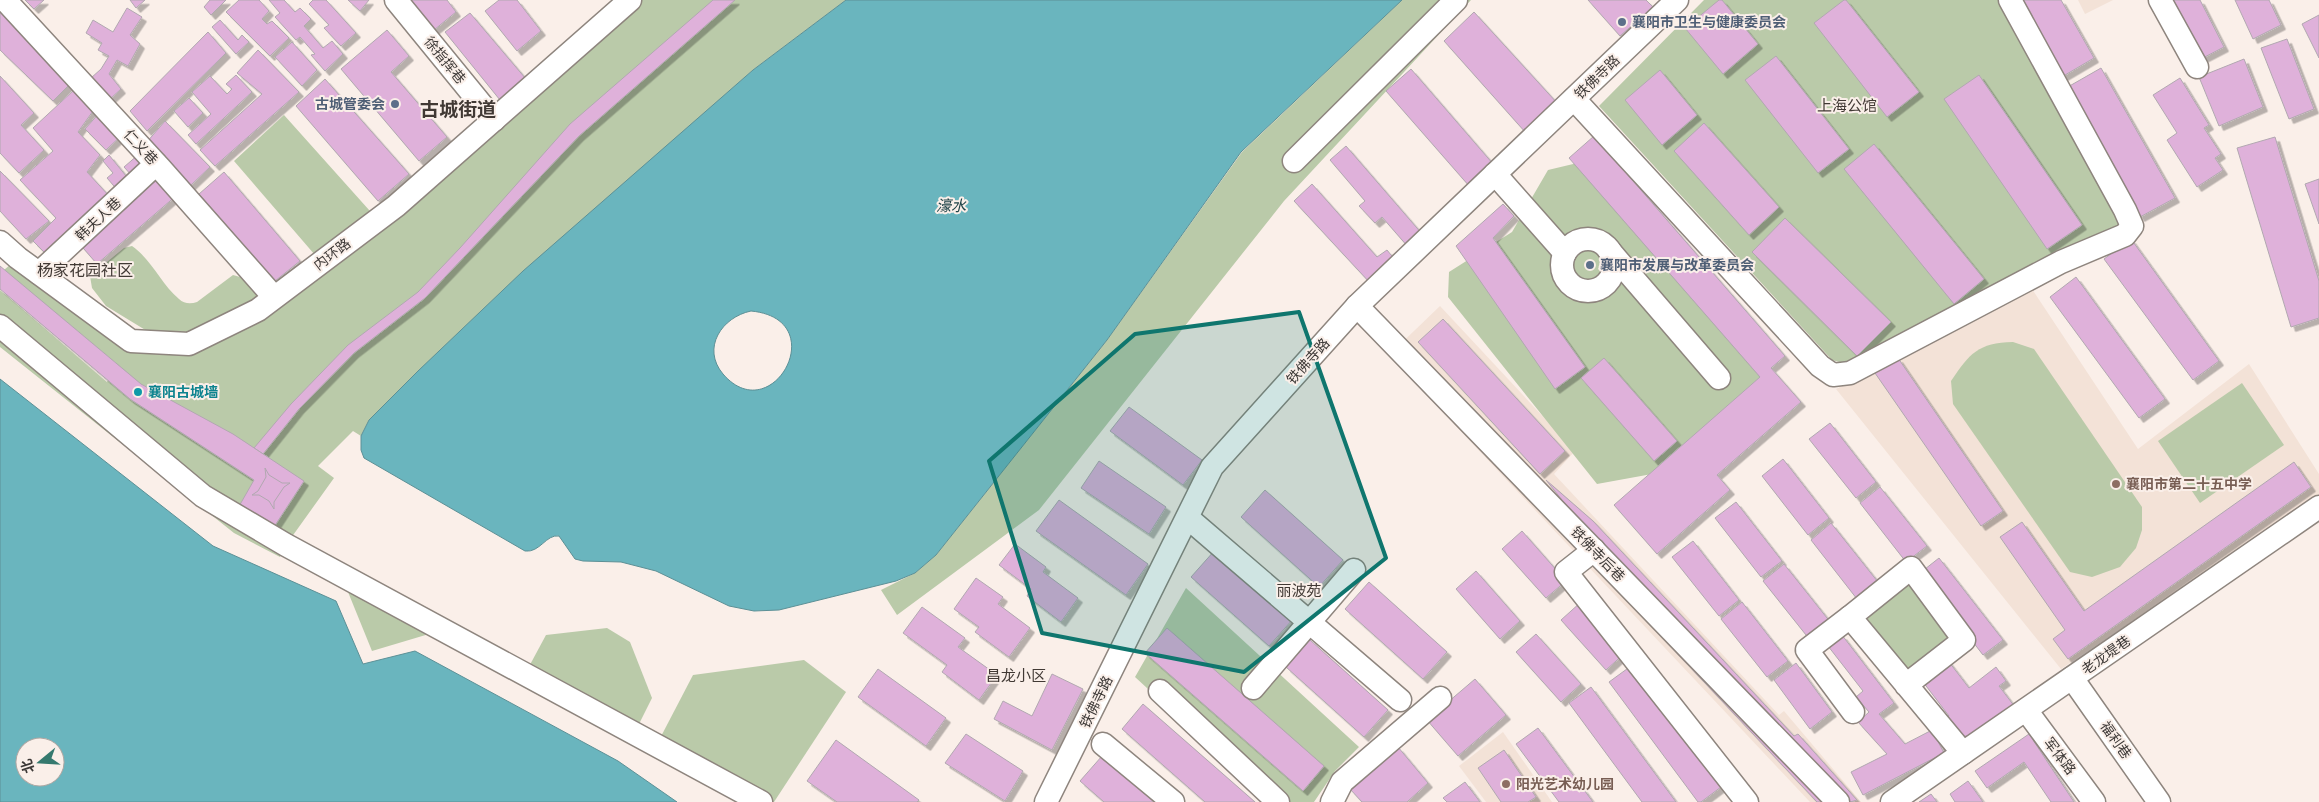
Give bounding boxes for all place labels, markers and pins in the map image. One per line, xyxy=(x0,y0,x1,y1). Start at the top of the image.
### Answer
place label: 襄阳市卫生与健康委员会 xyxy=(1632,13,1786,30)
marker: 襄阳市卫生与健康委员会 xyxy=(1616,16,1628,28)
place label: 古城管委会 xyxy=(315,95,385,112)
marker: 古城管委会 xyxy=(389,98,401,110)
place label: 襄阳市发展与改革委员会 xyxy=(1600,256,1754,273)
marker: 襄阳市发展与改革委员会 xyxy=(1584,259,1596,271)
place label: 襄阳古城墙 xyxy=(148,383,218,400)
marker: 襄阳古城墙 xyxy=(132,386,144,398)
place label: 襄阳市第二十五中学 xyxy=(2126,475,2252,492)
marker: 襄阳市第二十五中学 xyxy=(2110,478,2122,490)
place label: 阳光艺术幼儿园 xyxy=(1516,775,1614,792)
marker: 阳光艺术幼儿园 xyxy=(1500,778,1512,790)

